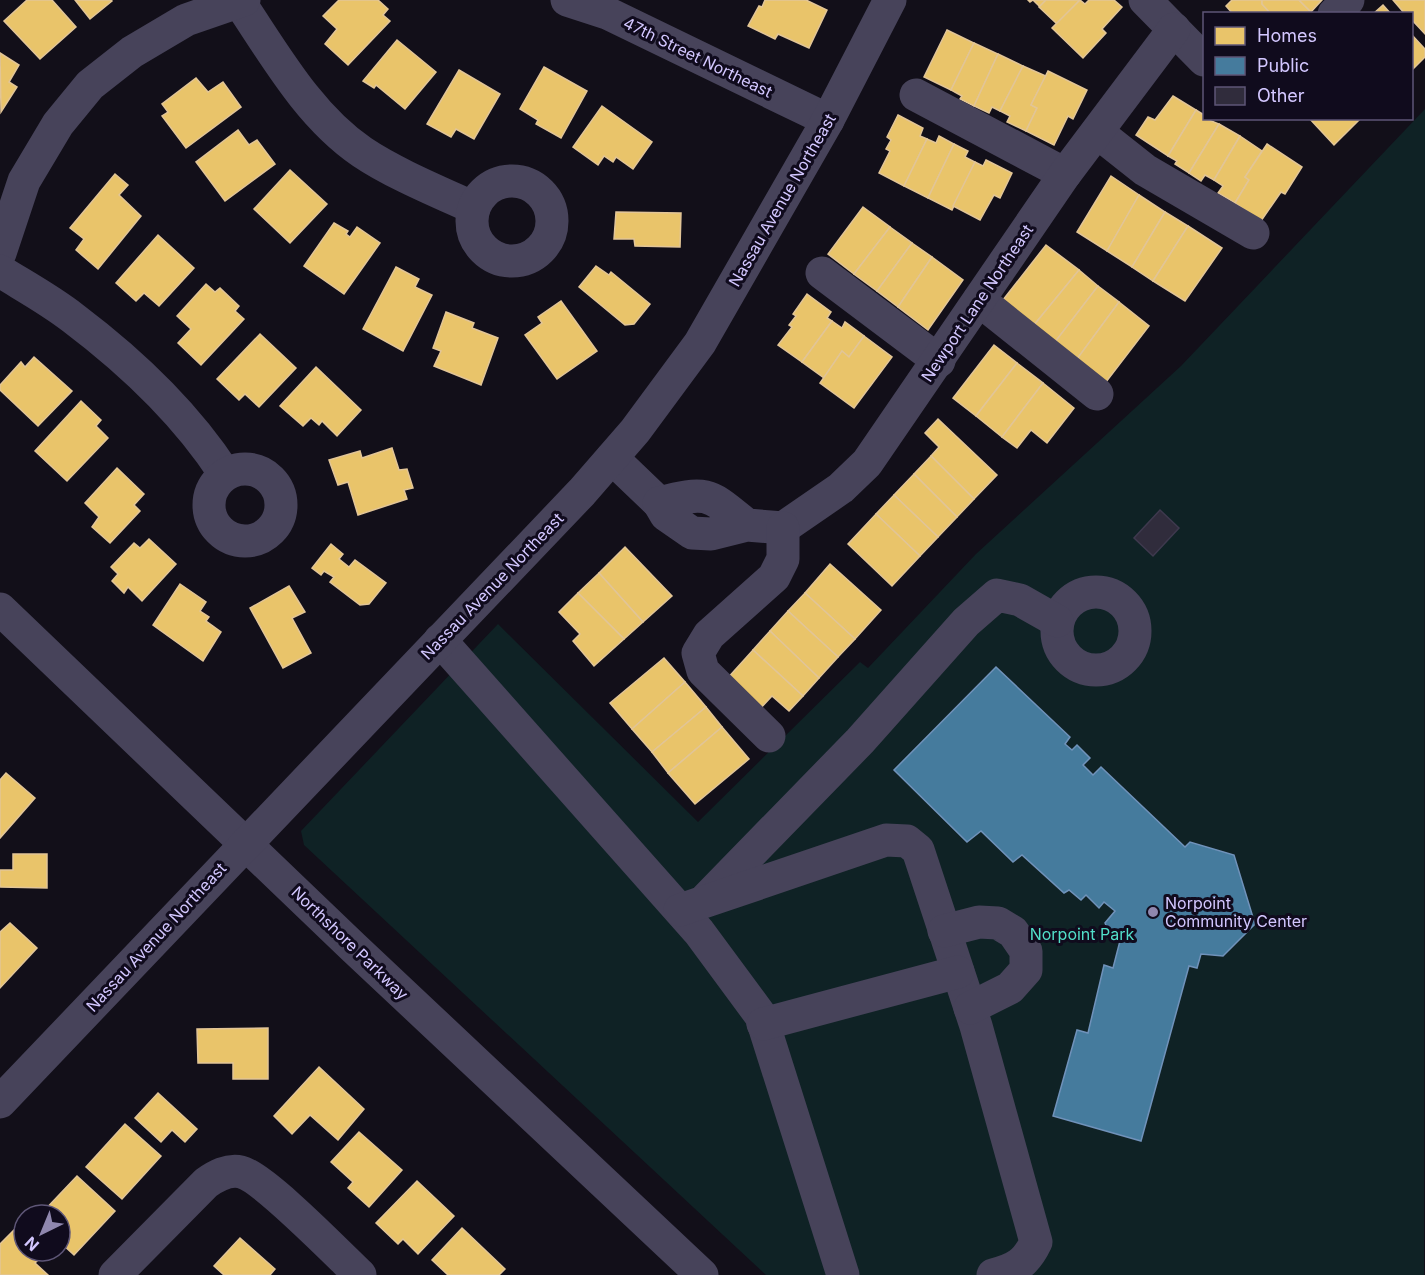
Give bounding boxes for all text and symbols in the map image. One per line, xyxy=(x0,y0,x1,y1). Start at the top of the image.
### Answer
street label: 47th Street Northeast xyxy=(620,12,776,102)
legend xyxy=(1203,12,1413,120)
text: Homes xyxy=(1257,25,1317,46)
text: Public xyxy=(1257,55,1309,76)
text: Other xyxy=(1257,85,1305,106)
street label: Nassau Avenue Northeast xyxy=(724,110,840,290)
street label: Newport Lane Northeast xyxy=(917,220,1037,386)
street label: Nassau Avenue Northeast xyxy=(417,508,567,664)
street label: Nassau Avenue Northeast xyxy=(82,858,230,1016)
street label: Northshore Parkway xyxy=(287,882,413,1004)
place label: Norpoint Community Center xyxy=(1165,893,1307,931)
marker: Norpoint Community Center xyxy=(1146,905,1160,919)
park label: Norpoint Park xyxy=(1030,924,1135,944)
north arrow xyxy=(12,1203,72,1263)
text: N xyxy=(20,1232,43,1255)

